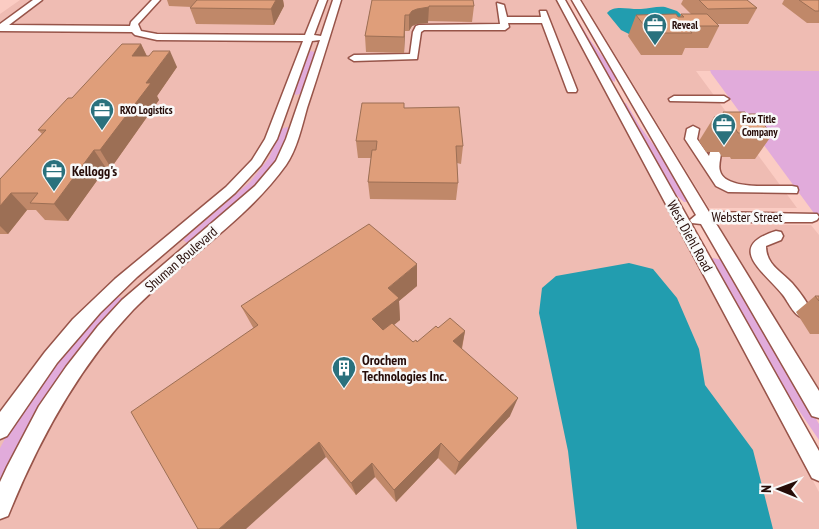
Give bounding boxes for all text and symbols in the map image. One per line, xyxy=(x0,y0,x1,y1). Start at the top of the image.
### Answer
office icon: Reveal xyxy=(642,12,668,46)
place label: Reveal xyxy=(672,18,698,32)
office icon: RXO Logistics xyxy=(89,97,115,131)
place label: RXO Logistics xyxy=(120,103,173,117)
office icon: Fox Title Company xyxy=(711,112,737,146)
place label: Fox Title Company xyxy=(742,112,778,139)
office icon: Kellogg's xyxy=(41,158,67,192)
place label: Kellogg's xyxy=(72,162,117,180)
street label: West Diehl Road xyxy=(663,197,717,275)
street label: Webster Street xyxy=(712,208,783,226)
street label: Shuman Boulevard xyxy=(141,223,221,295)
place label: Orochem Technologies Inc. xyxy=(362,351,447,385)
building icon: Orochem Technologies Inc. xyxy=(331,355,357,389)
north arrow xyxy=(754,464,804,514)
text: N xyxy=(757,485,775,493)

